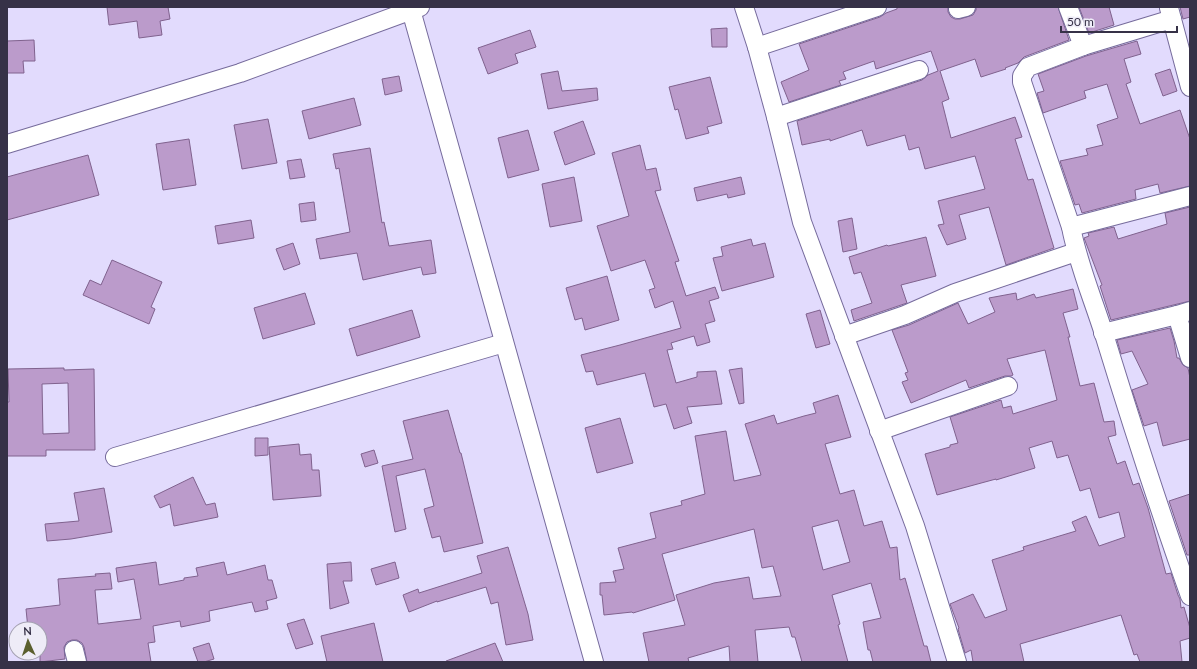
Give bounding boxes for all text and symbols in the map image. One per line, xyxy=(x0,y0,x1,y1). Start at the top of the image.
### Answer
scale bar xyxy=(1061,8,1177,34)
text: 50 m xyxy=(1067,14,1094,29)
north arrow xyxy=(8,621,48,661)
text: N xyxy=(23,624,32,637)

